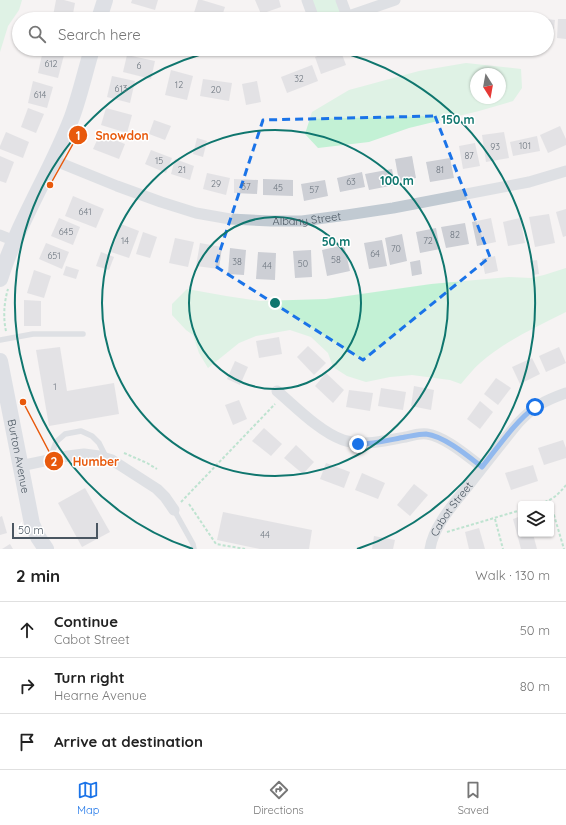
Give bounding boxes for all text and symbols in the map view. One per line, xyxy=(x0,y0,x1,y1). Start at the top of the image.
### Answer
search box xyxy=(12,12,554,56)
icon: search xyxy=(26,23,48,45)
text: Search here xyxy=(58,25,141,44)
house number: 612 xyxy=(44,58,58,69)
house number: 6 xyxy=(137,60,142,71)
north arrow xyxy=(470,68,506,104)
house number: 32 xyxy=(294,73,304,84)
house number: 12 xyxy=(175,79,183,90)
house number: 613 xyxy=(115,83,128,94)
house number: 20 xyxy=(211,84,221,95)
house number: 614 xyxy=(34,89,47,100)
text: 150 m xyxy=(441,112,475,127)
callout: Snowdon xyxy=(68,123,157,147)
text: 1 xyxy=(76,128,80,143)
text: Snowdon xyxy=(95,128,149,143)
house number: 101 xyxy=(519,140,531,151)
house number: 93 xyxy=(490,141,500,152)
house number: 87 xyxy=(464,150,474,161)
house number: 15 xyxy=(155,155,163,166)
house number: 21 xyxy=(178,164,186,175)
house number: 81 xyxy=(436,164,444,175)
text: 100 m xyxy=(380,173,414,188)
house number: 63 xyxy=(346,176,356,187)
house number: 29 xyxy=(211,178,221,189)
house number: 37 xyxy=(241,181,251,192)
house number: 45 xyxy=(273,182,283,193)
house number: 57 xyxy=(309,184,319,195)
house number: 641 xyxy=(79,206,91,217)
street label: Albany Street xyxy=(273,209,342,228)
house number: 645 xyxy=(59,226,73,237)
house number: 82 xyxy=(450,229,460,240)
text: 50 m xyxy=(322,234,350,249)
house number: 14 xyxy=(121,235,129,246)
house number: 72 xyxy=(423,235,433,246)
house number: 70 xyxy=(391,243,401,254)
house number: 64 xyxy=(370,248,380,259)
house number: 651 xyxy=(47,250,61,261)
house number: 58 xyxy=(331,254,341,265)
house number: 38 xyxy=(232,256,242,267)
house number: 50 xyxy=(298,258,308,269)
house number: 44 xyxy=(262,260,272,271)
centre of rings xyxy=(268,296,282,310)
house number: 1 xyxy=(53,381,57,392)
route start xyxy=(526,398,544,416)
street label: Burton Avenue xyxy=(5,418,33,494)
route end xyxy=(349,435,367,453)
callout: Humber xyxy=(44,449,127,473)
text: 2 xyxy=(51,454,58,469)
text: Humber xyxy=(73,454,119,469)
street label: Cabot Street xyxy=(427,479,476,538)
map controls xyxy=(518,501,554,537)
button: layers xyxy=(518,501,554,537)
scale bar xyxy=(12,521,98,540)
text: 50 m xyxy=(18,523,44,537)
house number: 44 xyxy=(260,529,270,540)
text: 2 min xyxy=(16,565,60,586)
text: Walk · 130 m xyxy=(475,567,550,583)
text: Continue xyxy=(54,612,118,631)
icon: ahead xyxy=(16,619,38,641)
text: 50 m xyxy=(520,622,550,638)
text: Cabot Street xyxy=(54,631,130,647)
text: Turn right xyxy=(54,668,125,687)
icon: right xyxy=(16,675,38,697)
text: 80 m xyxy=(520,678,550,694)
text: Hearne Avenue xyxy=(54,687,147,703)
icon: arrive xyxy=(16,731,38,753)
text: Arrive at destination xyxy=(54,732,203,751)
tab: Map xyxy=(77,779,99,817)
tab: Directions xyxy=(253,779,304,817)
tab: Saved xyxy=(458,779,489,817)

